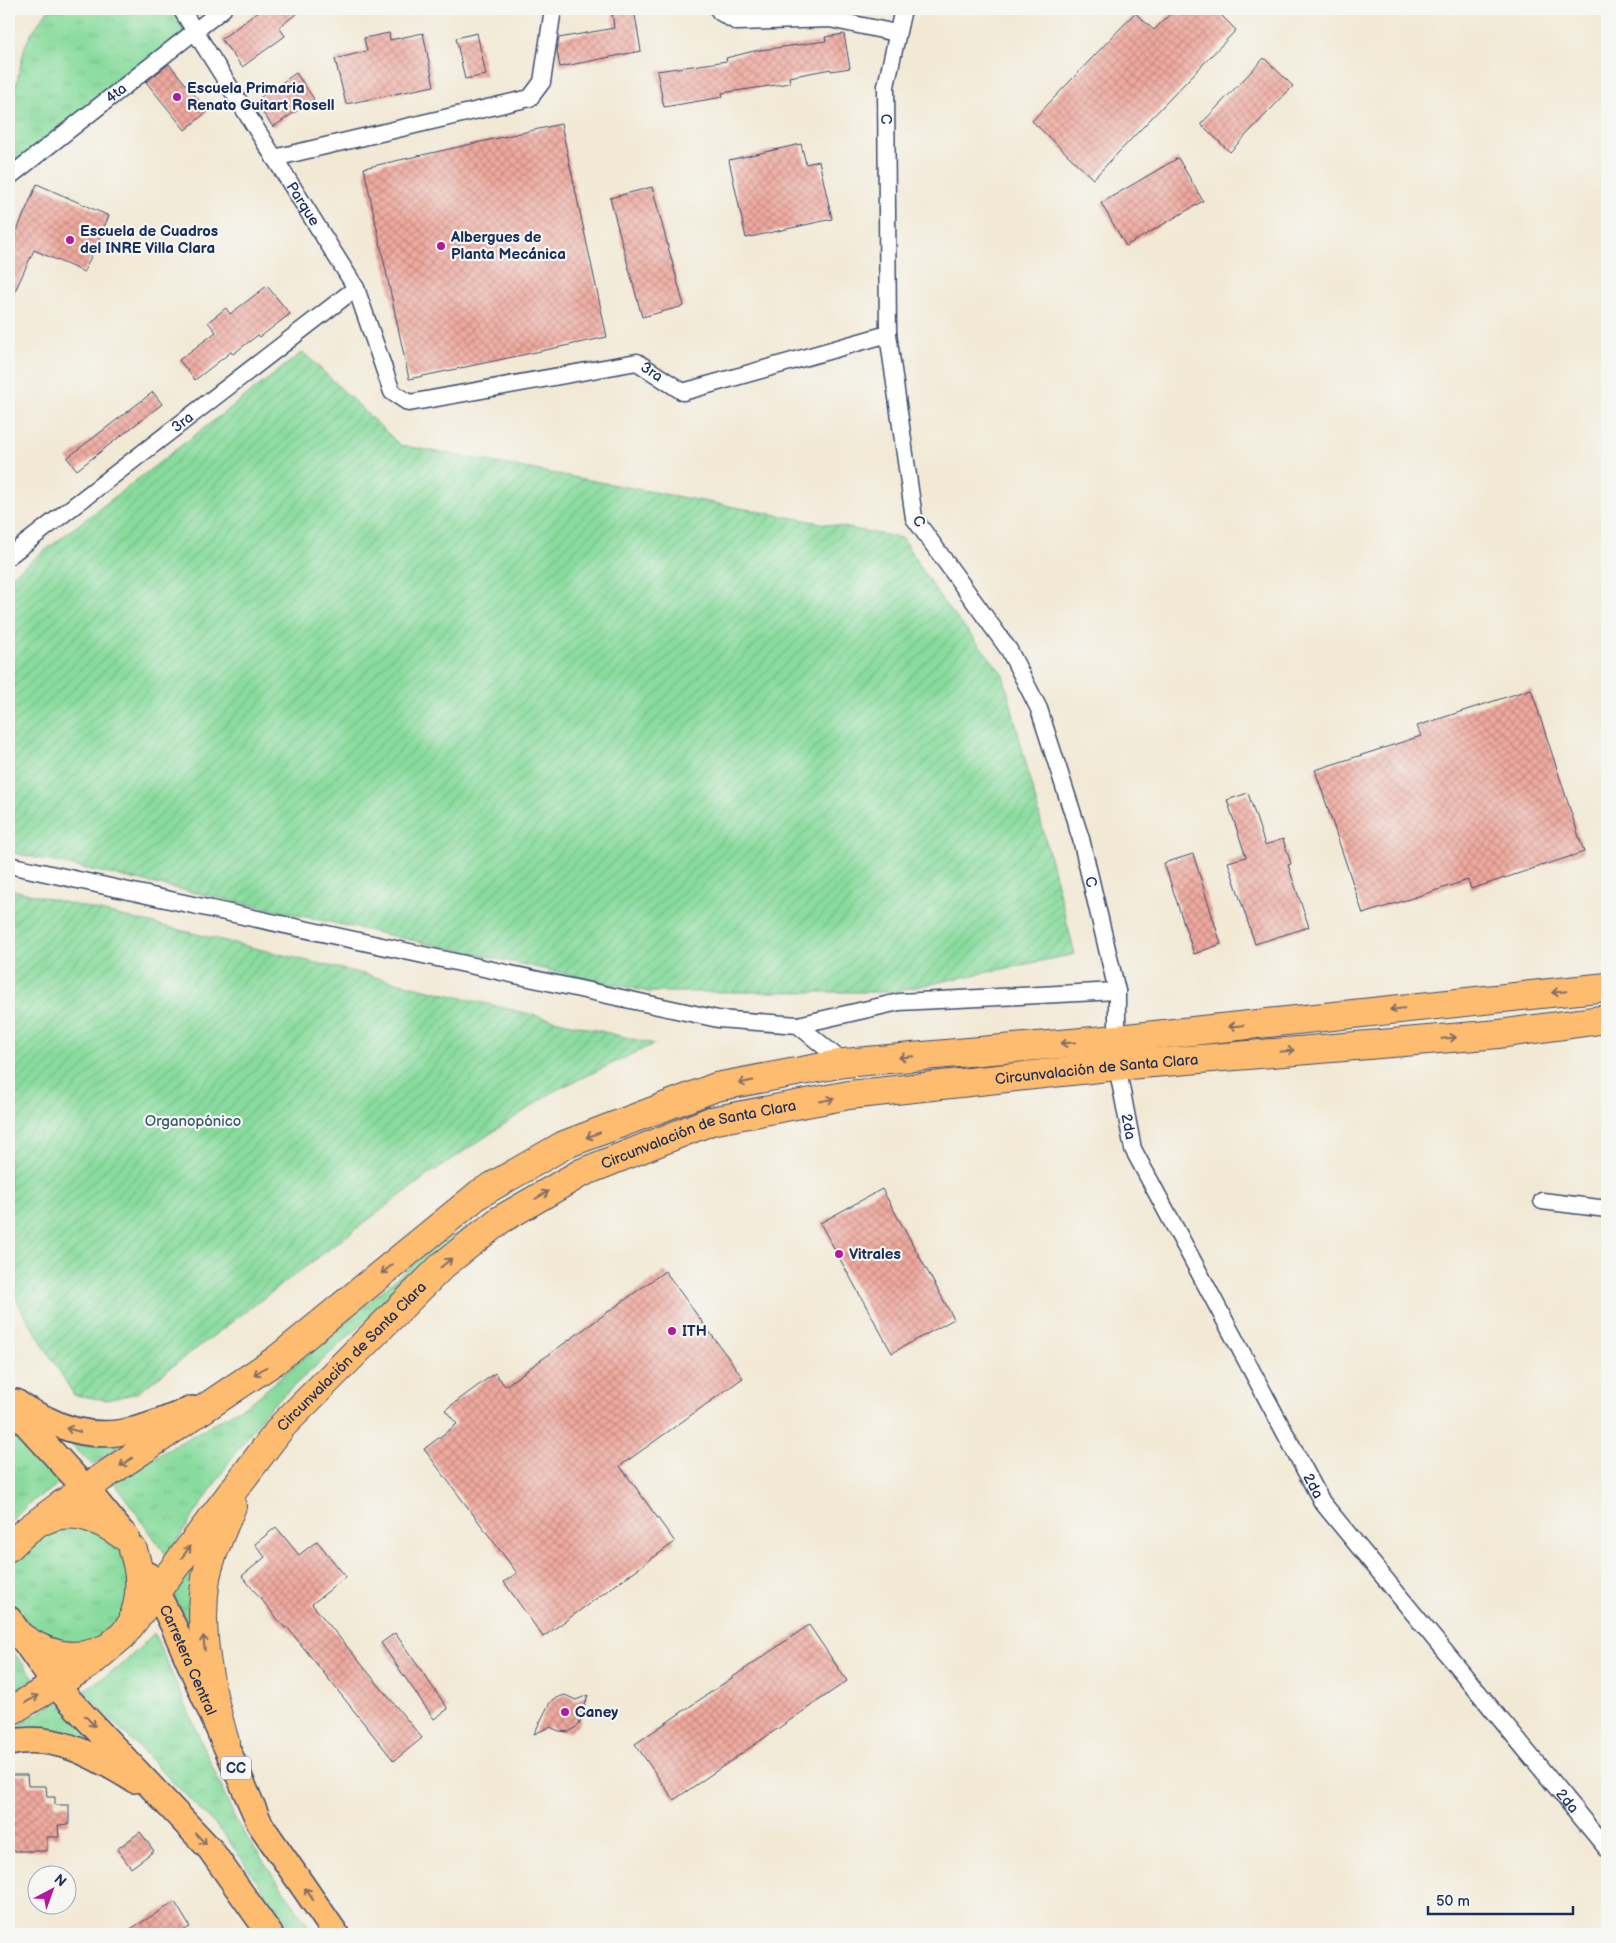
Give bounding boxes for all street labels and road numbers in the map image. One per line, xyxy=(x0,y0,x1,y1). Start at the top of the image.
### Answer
street label: 4ta xyxy=(102,79,131,108)
street label: C xyxy=(876,114,895,125)
street label: Parque xyxy=(282,179,324,230)
street label: 3ra xyxy=(637,358,666,386)
street label: 3ra xyxy=(168,408,197,437)
street label: C xyxy=(908,512,930,530)
street label: C xyxy=(1080,874,1101,890)
street label: Circunvalación de Santa Clara xyxy=(994,1050,1199,1089)
street label: Circunvalación de Santa Clara xyxy=(598,1096,798,1174)
street label: 2da xyxy=(1116,1112,1140,1141)
street label: Circunvalación de Santa Clara xyxy=(273,1278,431,1436)
street label: 2da xyxy=(1298,1470,1327,1502)
street label: Carretera Central xyxy=(154,1602,220,1718)
road number: CC xyxy=(221,1756,251,1780)
street label: 2da xyxy=(1551,1785,1583,1817)

